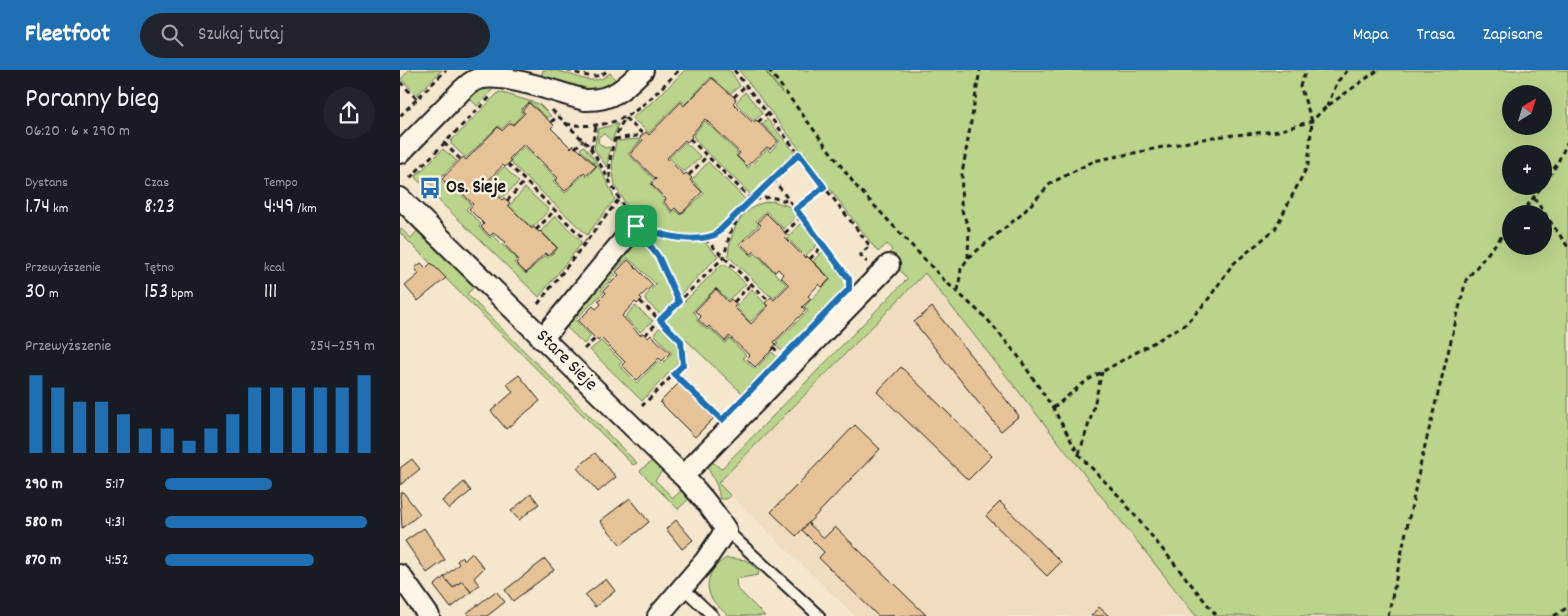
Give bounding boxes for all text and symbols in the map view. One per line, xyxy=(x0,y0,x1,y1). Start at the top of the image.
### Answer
search box xyxy=(140,13,490,58)
text: Fleetfoot xyxy=(25,18,110,52)
icon: search xyxy=(158,21,186,49)
text: Szukaj tutaj xyxy=(198,22,284,49)
text: Mapa xyxy=(1353,23,1388,48)
text: Trasa xyxy=(1416,23,1455,48)
text: Zapisane xyxy=(1483,23,1543,48)
text: Poranny bieg xyxy=(25,81,159,121)
north arrow xyxy=(1502,85,1552,135)
map controls xyxy=(1502,85,1552,255)
button: share xyxy=(323,87,375,139)
text: 06:20 · 6 × 290 m xyxy=(25,120,130,143)
button: + xyxy=(1502,145,1552,195)
text: Dystans xyxy=(25,173,68,193)
text: Czas xyxy=(144,173,169,193)
text: Tempo xyxy=(264,173,298,193)
bus stop icon: Os. Sieje xyxy=(417,175,443,201)
place label: Os. Sieje xyxy=(446,175,506,202)
text: 1.74 xyxy=(25,193,50,223)
text: 8:23 xyxy=(144,193,175,223)
text: 4:49 xyxy=(264,193,294,223)
text: km xyxy=(50,199,68,219)
text: /km xyxy=(294,199,317,219)
pin xyxy=(615,205,657,247)
button: − xyxy=(1502,205,1552,255)
icon: arrive xyxy=(622,212,650,240)
text: Przewyższenie xyxy=(25,258,101,278)
text: Tętno xyxy=(144,258,174,278)
text: kcal xyxy=(264,258,285,278)
text: 30 xyxy=(25,278,46,308)
text: 153 xyxy=(144,278,168,308)
text: 111 xyxy=(264,278,277,308)
text: m xyxy=(46,284,59,304)
text: bpm xyxy=(168,284,193,304)
street label: Stare Sieje xyxy=(529,324,603,398)
text: Przewyższenie xyxy=(25,335,111,358)
text: 254–259 m xyxy=(310,335,375,358)
text: 290 m xyxy=(25,473,63,496)
text: 5:17 xyxy=(105,473,125,496)
text: 580 m xyxy=(25,511,62,534)
text: 4:31 xyxy=(105,511,125,534)
text: 870 m xyxy=(25,549,61,572)
text: 4:52 xyxy=(105,549,129,572)

